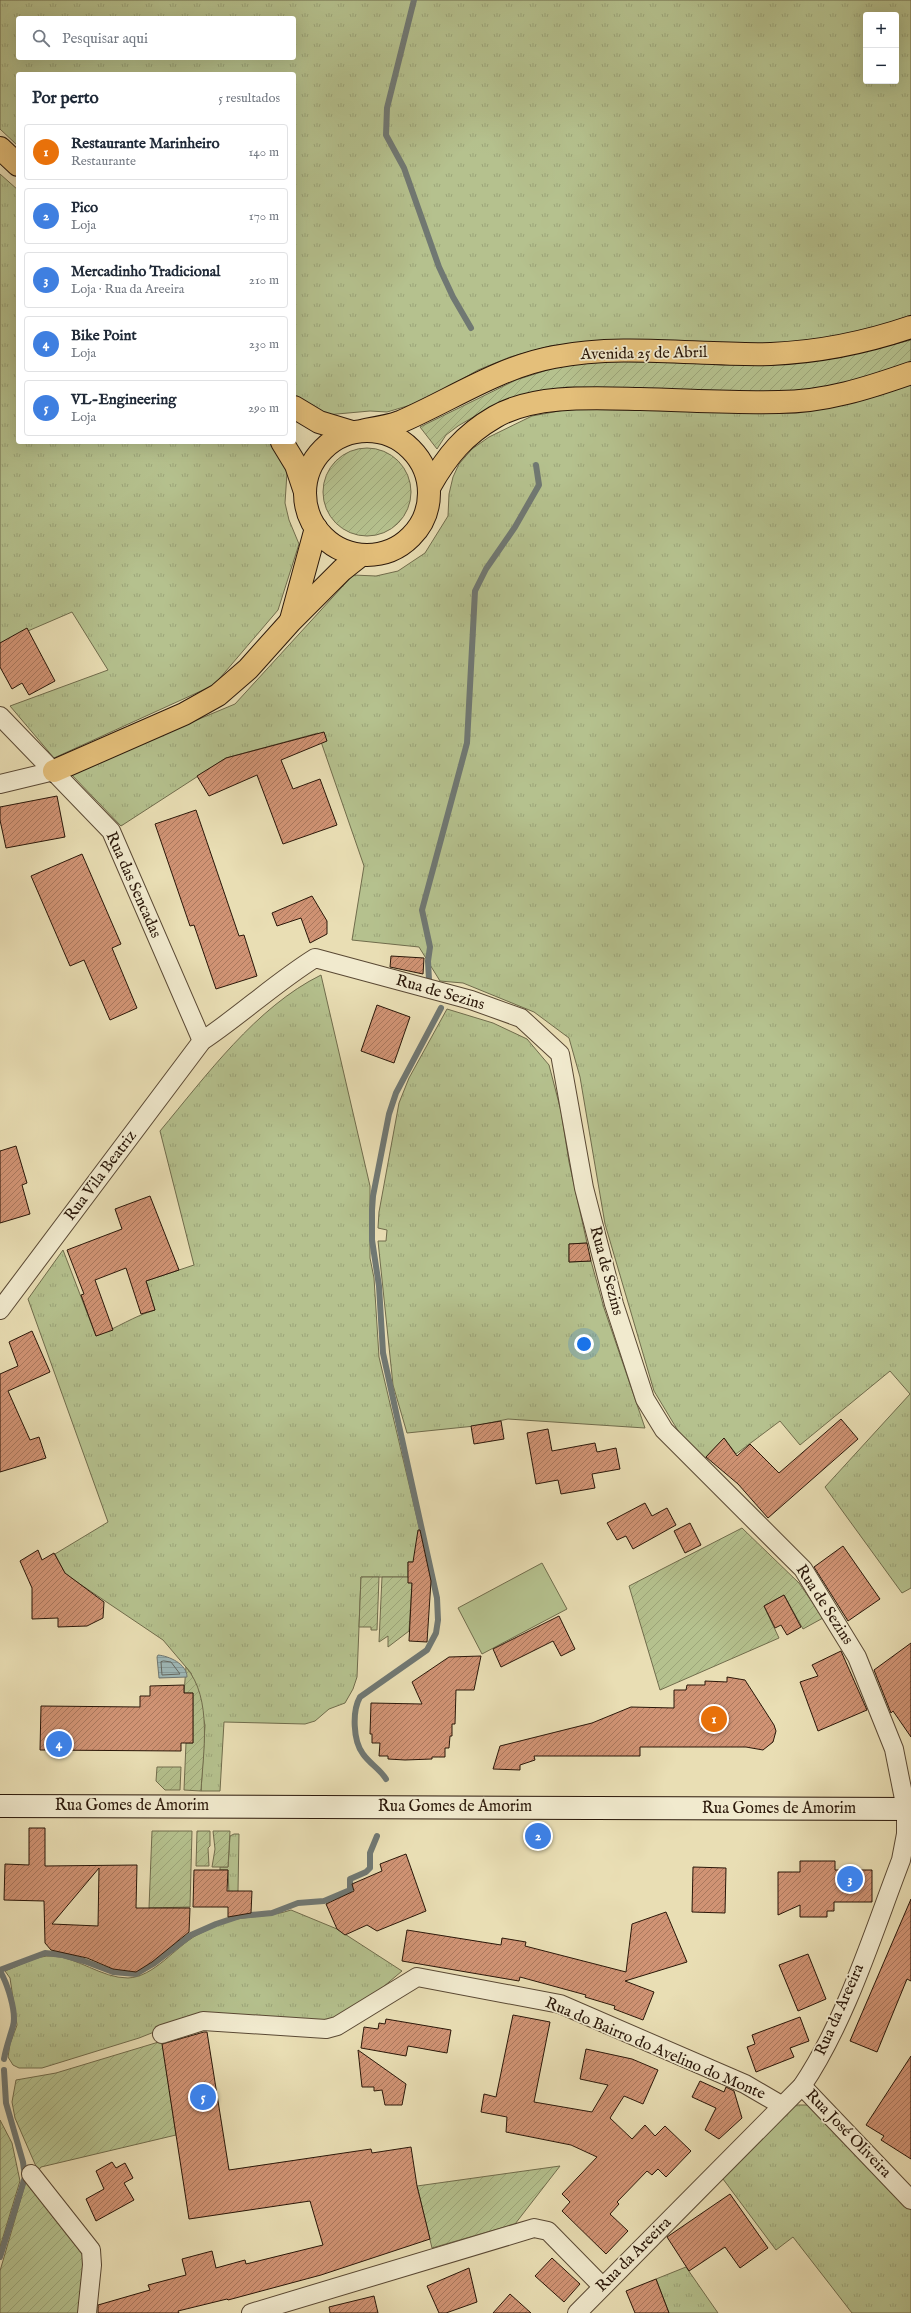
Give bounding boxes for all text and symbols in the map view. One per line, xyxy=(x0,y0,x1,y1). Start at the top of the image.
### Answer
map controls xyxy=(863,12,899,84)
button: + xyxy=(863,12,899,48)
search box xyxy=(16,16,296,60)
icon: search xyxy=(30,27,52,49)
text: Pesquisar aqui xyxy=(62,29,148,48)
button: − xyxy=(863,48,899,84)
text: Por perto xyxy=(32,88,99,109)
text: 5 resultados xyxy=(218,90,280,107)
text: Restaurante Marinheiro xyxy=(71,134,220,153)
text: 1 xyxy=(44,144,48,161)
text: 140 m xyxy=(249,144,279,161)
text: Restaurante xyxy=(71,153,136,170)
text: Pico xyxy=(71,198,98,217)
text: 2 xyxy=(43,208,49,225)
text: 170 m xyxy=(249,208,279,225)
text: Loja xyxy=(71,217,96,234)
text: Mercadinho Tradicional xyxy=(71,262,220,281)
text: 3 xyxy=(44,272,48,289)
text: 210 m xyxy=(249,272,279,289)
text: Loja · Rua da Areeira xyxy=(71,281,184,298)
text: Bike Point xyxy=(71,326,137,345)
text: 4 xyxy=(43,336,49,353)
text: 230 m xyxy=(249,336,279,353)
street label: Avenida 25 de Abril xyxy=(580,343,708,365)
text: Loja xyxy=(71,345,96,362)
text: VL-Engineering xyxy=(71,390,176,409)
text: 5 xyxy=(44,400,48,417)
text: 290 m xyxy=(248,400,279,417)
text: Loja xyxy=(71,409,96,426)
street label: Rua das Sencadas xyxy=(101,829,166,942)
street label: Rua de Sezins xyxy=(393,971,487,1015)
street label: Rua Vila Beatriz xyxy=(60,1127,142,1225)
street label: Rua de Sezins xyxy=(584,1224,628,1318)
your location xyxy=(574,1334,594,1354)
street label: Rua de Sezins xyxy=(791,1561,858,1649)
pin: 1 xyxy=(701,1704,727,1734)
pin: 4 xyxy=(46,1729,72,1759)
street label: Rua Gomes de Amorim xyxy=(55,1796,209,1816)
street label: Rua Gomes de Amorim xyxy=(378,1797,532,1817)
street label: Rua Gomes de Amorim xyxy=(702,1799,856,1819)
pin: 2 xyxy=(525,1821,551,1851)
pin: 3 xyxy=(837,1864,863,1894)
street label: Rua da Areeira xyxy=(811,1961,869,2059)
street label: Rua do Bairro do Avelino do Monte xyxy=(542,1993,768,2105)
pin: 5 xyxy=(190,2082,216,2112)
street label: Rua José Oliveira xyxy=(801,2086,895,2182)
street label: Rua da Areeira xyxy=(592,2213,676,2297)

